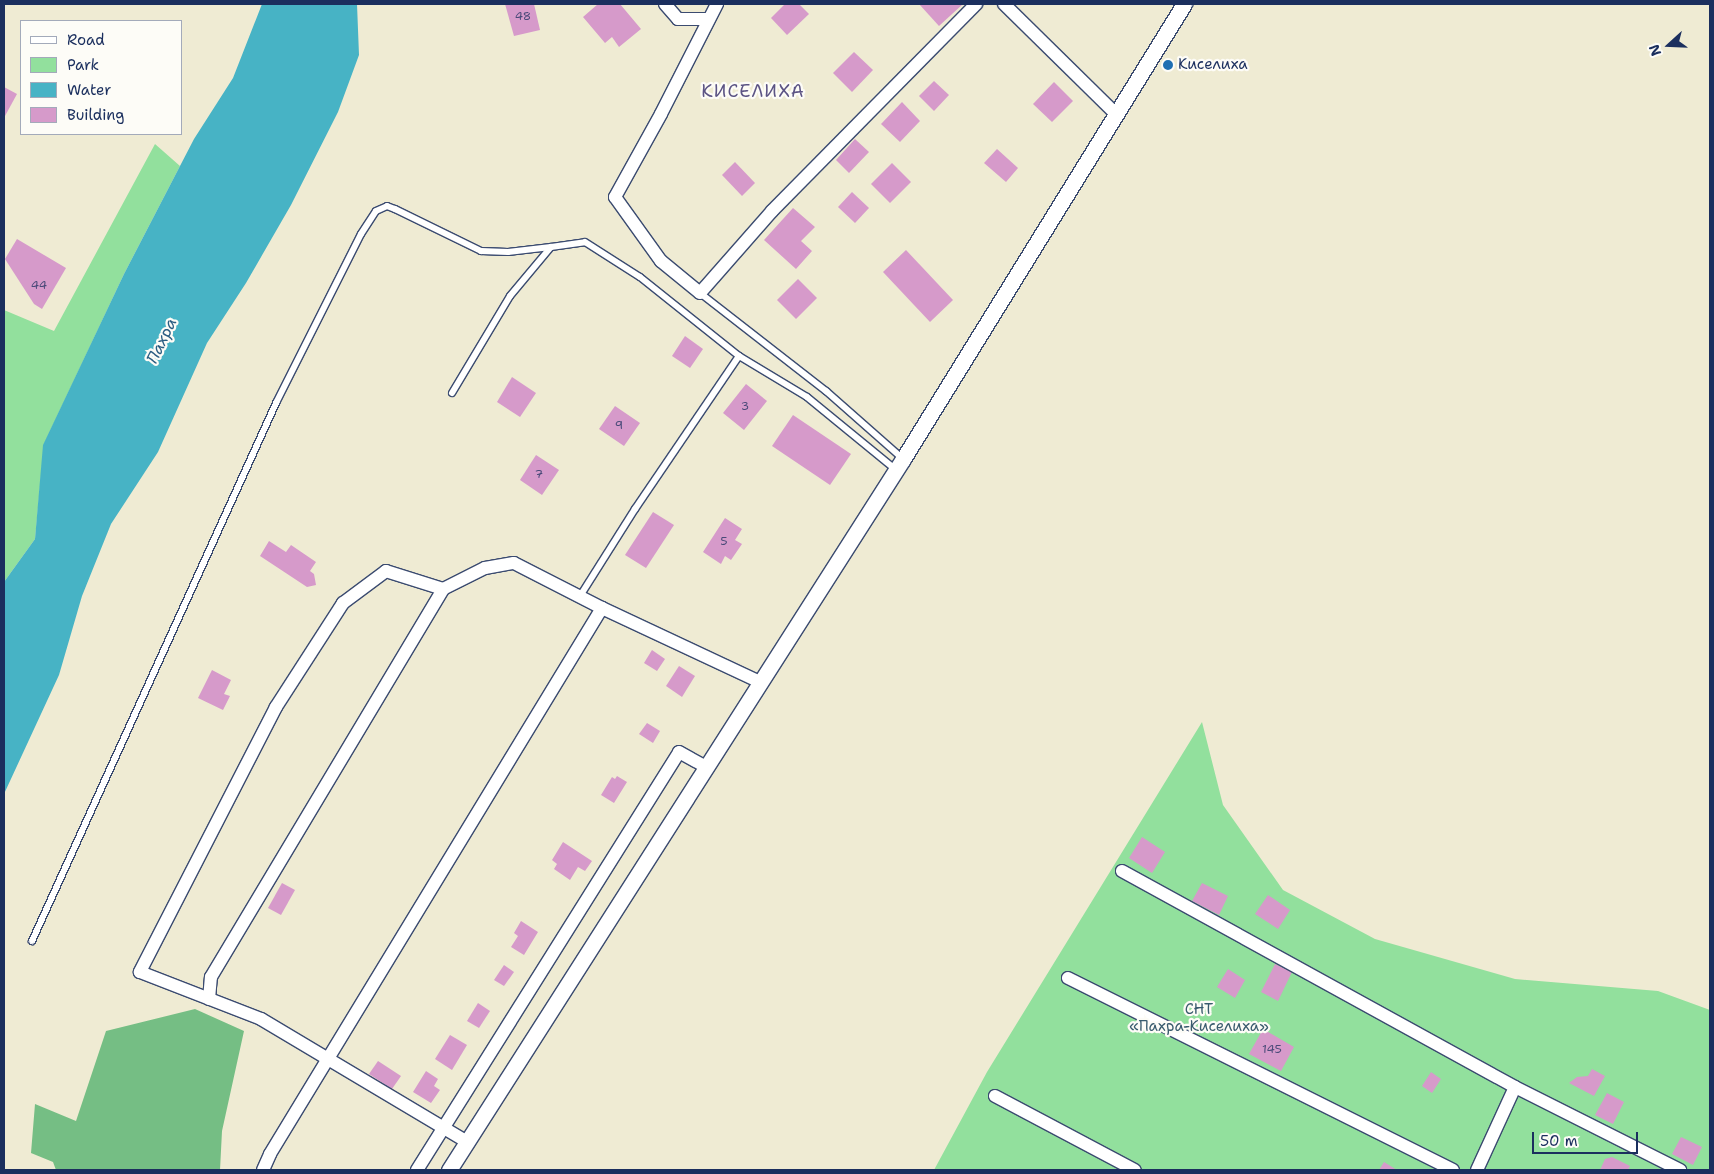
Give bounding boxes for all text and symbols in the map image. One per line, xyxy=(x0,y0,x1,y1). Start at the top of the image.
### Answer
house number: 48 xyxy=(515,10,531,24)
legend xyxy=(20,20,182,135)
north arrow xyxy=(1644,20,1694,70)
text: Road xyxy=(67,30,105,50)
text: N xyxy=(1645,42,1665,58)
text: Park xyxy=(67,55,99,75)
place label: Киселиха xyxy=(1178,56,1248,74)
marker: Киселиха xyxy=(1162,59,1174,71)
text: Water xyxy=(67,80,111,100)
district label: КИСЕЛИХА xyxy=(700,80,806,102)
text: Building xyxy=(67,105,124,125)
house number: 44 xyxy=(31,279,47,293)
water label: Пахра xyxy=(143,315,181,367)
house number: 3 xyxy=(741,400,749,414)
house number: 9 xyxy=(615,419,623,433)
house number: 7 xyxy=(535,468,543,482)
house number: 5 xyxy=(720,535,728,549)
park label: СНТ «Пахра-Киселиха» xyxy=(1129,1000,1269,1035)
house number: 145 xyxy=(1262,1043,1282,1057)
scale bar xyxy=(1534,1122,1640,1154)
text: 50 m xyxy=(1540,1131,1578,1151)

